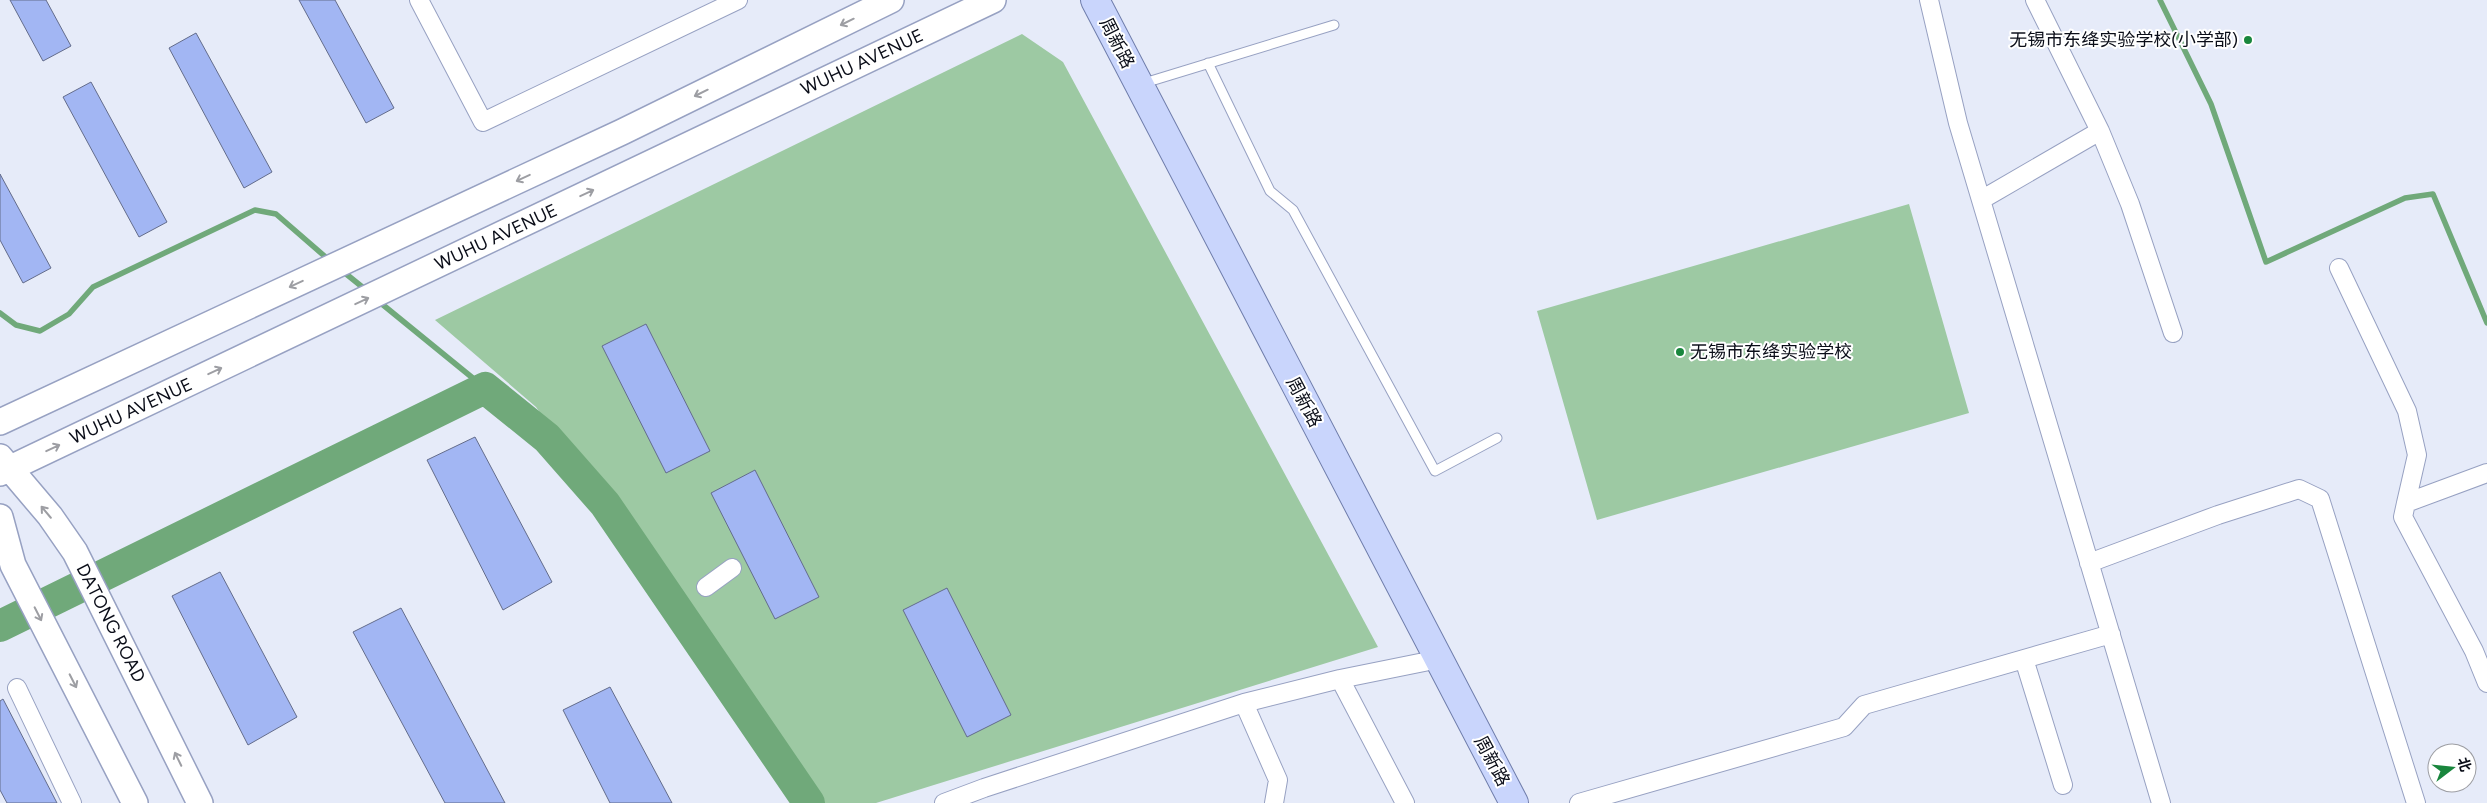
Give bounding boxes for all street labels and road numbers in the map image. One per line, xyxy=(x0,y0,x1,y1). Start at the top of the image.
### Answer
street label: 周新路 xyxy=(1095,14,1139,72)
street label: WUHU AVENUE xyxy=(797,24,927,100)
street label: WUHU AVENUE xyxy=(431,199,561,275)
street label: WUHU AVENUE xyxy=(66,373,196,449)
street label: 周新路 xyxy=(1282,373,1326,431)
street label: DATONG ROAD xyxy=(72,560,150,686)
street label: 周新路 xyxy=(1470,732,1514,790)

